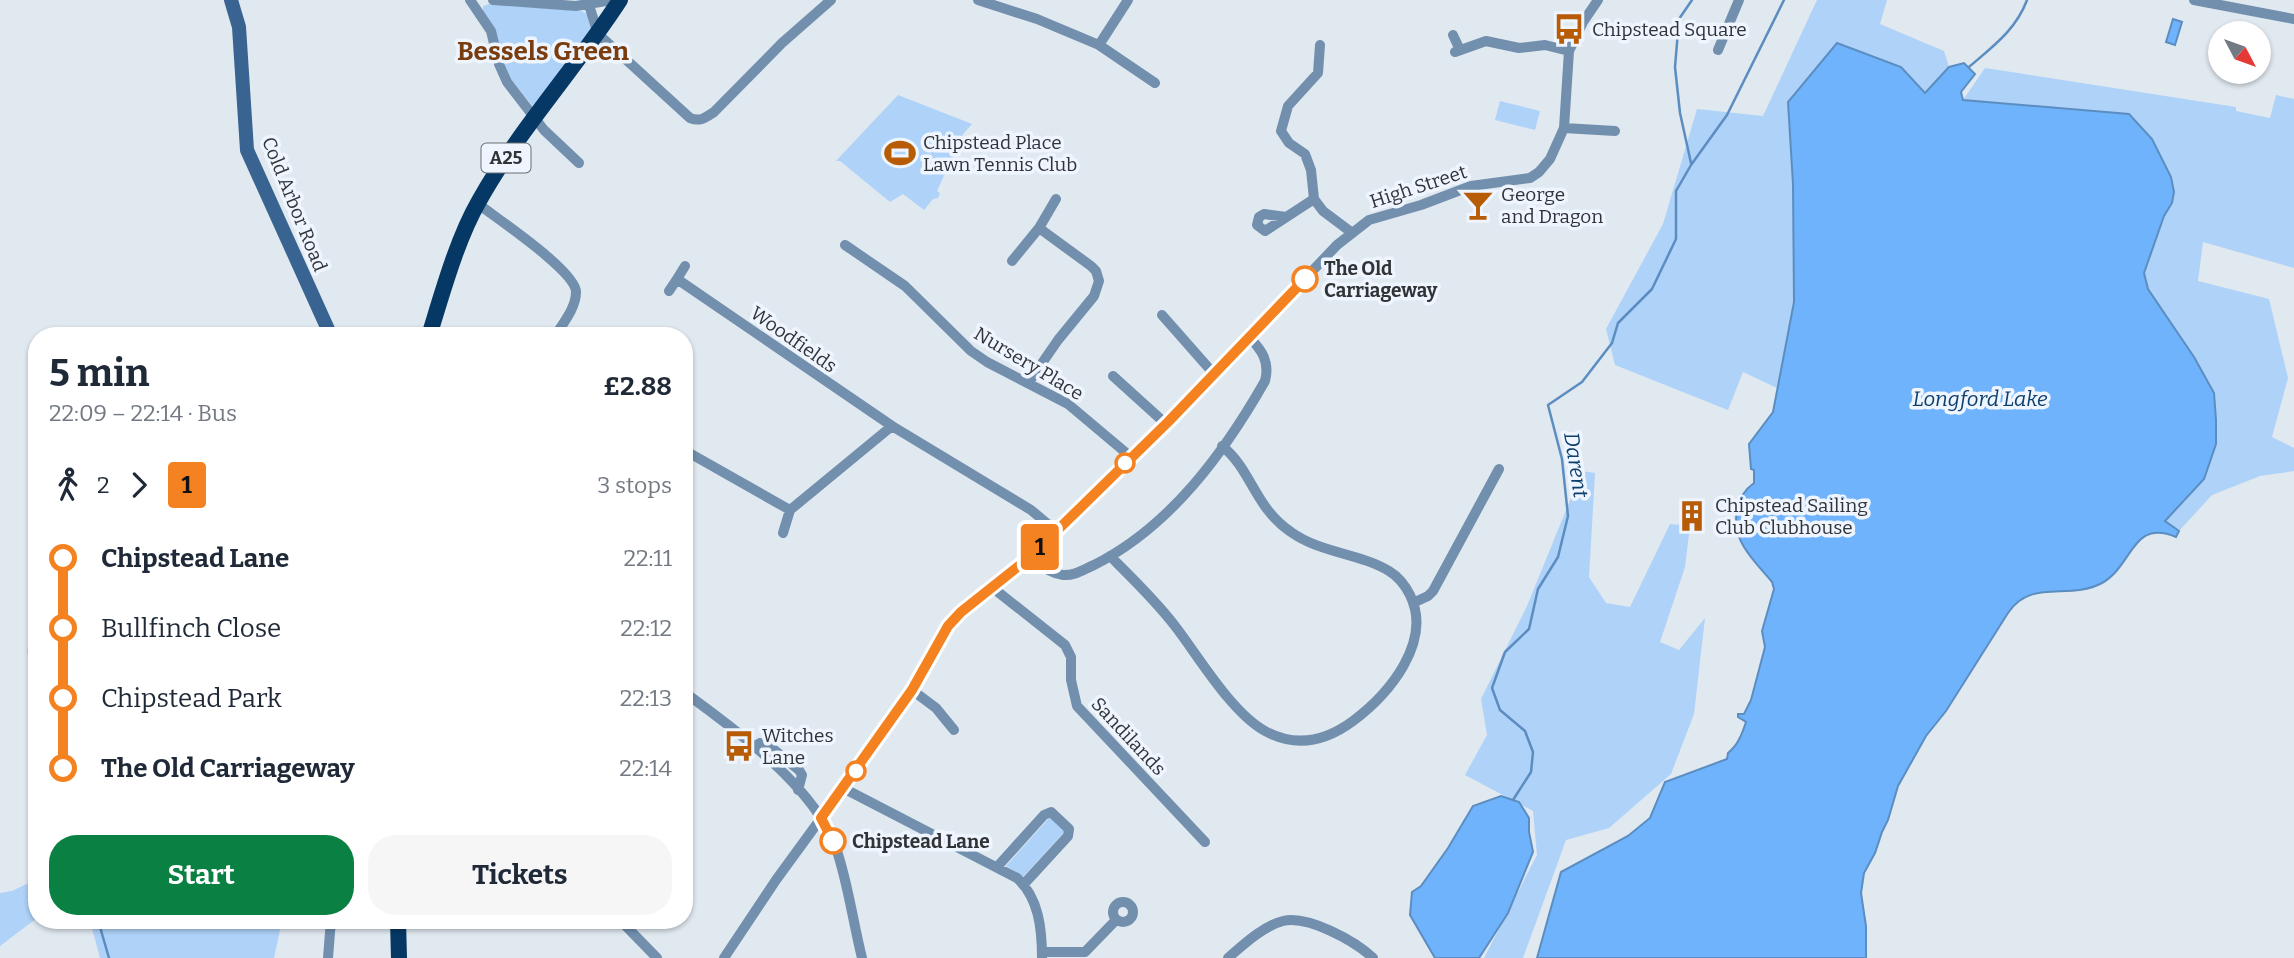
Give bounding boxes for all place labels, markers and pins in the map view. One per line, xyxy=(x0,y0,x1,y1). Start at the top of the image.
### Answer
bus stop icon: Chipstead Square xyxy=(1552,12,1586,46)
place label: Chipstead Square xyxy=(1592,18,1747,41)
place label: Chipstead Place Lawn Tennis Club xyxy=(923,131,1077,176)
sports icon: Chipstead Place Lawn Tennis Club xyxy=(883,136,917,170)
place label: George and Dragon xyxy=(1501,183,1603,228)
bar icon: George and Dragon xyxy=(1461,188,1495,222)
place label: The Old Carriageway xyxy=(1324,257,1438,302)
marker: The Old Carriageway xyxy=(1292,266,1318,292)
unlabelled marker xyxy=(1115,453,1135,473)
place label: Chipstead Sailing Club Clubhouse xyxy=(1715,494,1868,539)
building icon: Chipstead Sailing Club Clubhouse xyxy=(1675,499,1709,533)
place label: Witches Lane xyxy=(762,724,834,769)
bus stop icon: Witches Lane xyxy=(722,729,756,763)
unlabelled marker xyxy=(846,761,866,781)
marker: Chipstead Lane xyxy=(820,828,846,854)
place label: Chipstead Lane xyxy=(852,830,990,853)

